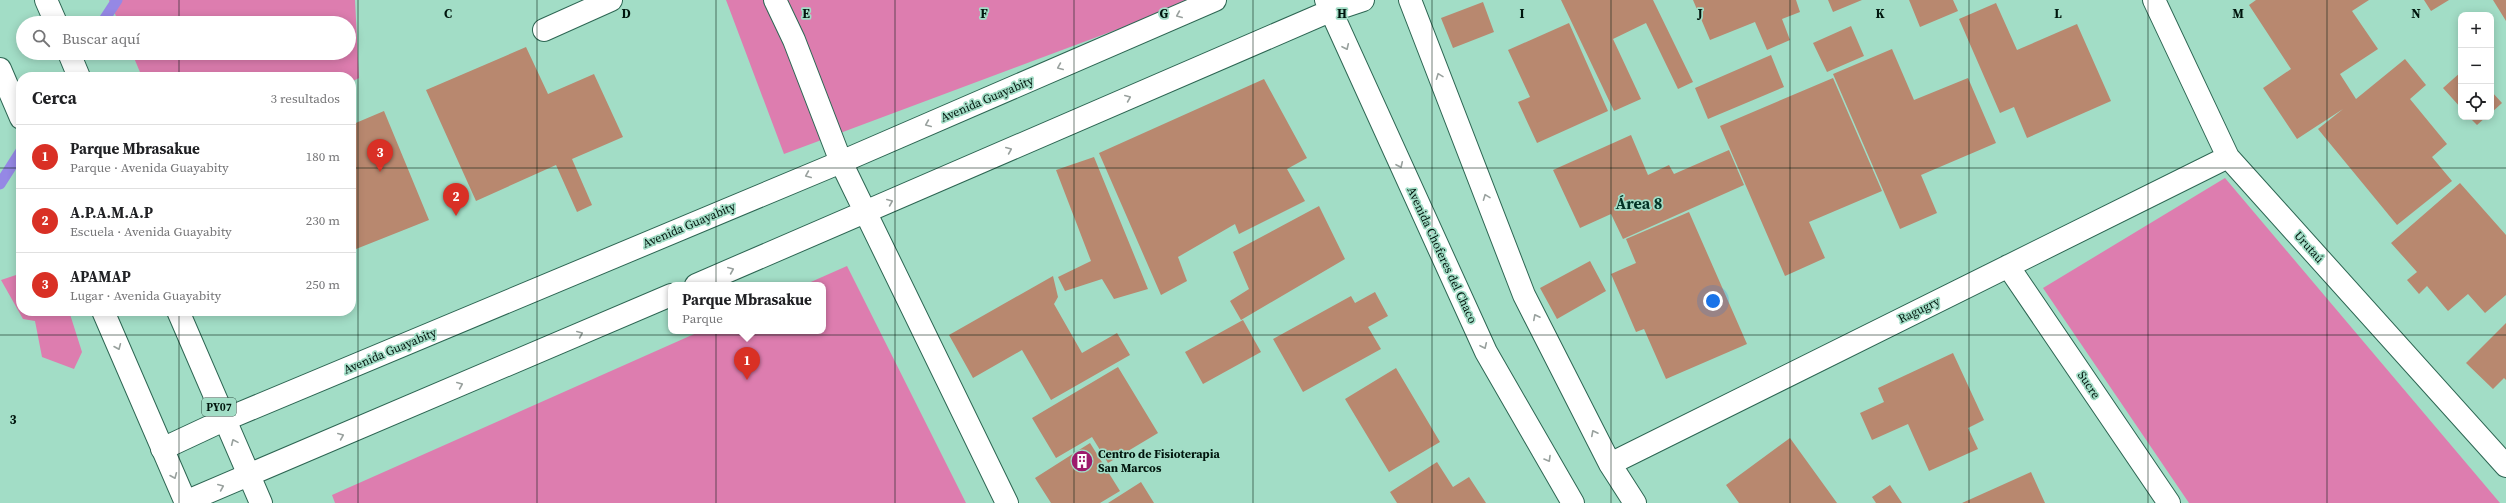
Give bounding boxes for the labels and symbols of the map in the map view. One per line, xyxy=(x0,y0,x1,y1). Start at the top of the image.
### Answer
text: C xyxy=(444,5,452,22)
text: D xyxy=(621,5,631,22)
text: E xyxy=(802,5,810,22)
text: F xyxy=(980,5,988,22)
text: G xyxy=(1160,5,1169,22)
text: H xyxy=(1337,5,1347,22)
text: I xyxy=(1519,5,1525,22)
text: J xyxy=(1696,5,1703,22)
text: K xyxy=(1875,5,1885,22)
text: L xyxy=(2054,5,2062,22)
text: M xyxy=(2232,5,2244,22)
text: N xyxy=(2411,5,2421,22)
one-way arrow xyxy=(1176,11,1183,19)
one-way arrow xyxy=(1341,42,1349,50)
one-way arrow xyxy=(1056,62,1064,70)
street label: Avenida Guayabity xyxy=(938,72,1037,126)
one-way arrow xyxy=(1436,72,1444,79)
one-way arrow xyxy=(1124,95,1131,103)
one-way arrow xyxy=(924,119,932,127)
pin: 3 xyxy=(367,139,393,172)
one-way arrow xyxy=(1005,147,1012,155)
one-way arrow xyxy=(1395,160,1403,168)
one-way arrow xyxy=(805,171,812,179)
pin: 2 xyxy=(443,183,469,216)
street label: Avenida Choferes del Chaco xyxy=(1403,184,1481,326)
district label: Área 8 xyxy=(1616,192,1662,214)
one-way arrow xyxy=(1483,193,1491,200)
street label: Avenida Guayabity xyxy=(640,198,739,252)
one-way arrow xyxy=(885,199,893,207)
street label: Urutaú xyxy=(2291,228,2327,266)
one-way arrow xyxy=(728,266,735,274)
your location xyxy=(1703,291,1723,311)
street label: Ragugry xyxy=(1896,293,1943,327)
one-way arrow xyxy=(1533,314,1540,321)
street label: Avenida Guayabity xyxy=(341,324,440,378)
one-way arrow xyxy=(576,331,583,339)
one-way arrow xyxy=(1479,342,1487,350)
one-way arrow xyxy=(114,343,122,350)
pin: 1 xyxy=(734,347,760,380)
street label: Sucre xyxy=(2074,368,2104,402)
one-way arrow xyxy=(456,382,464,390)
road number: PY07 xyxy=(202,398,236,416)
text: 3 xyxy=(9,411,17,428)
one-way arrow xyxy=(1592,430,1599,437)
one-way arrow xyxy=(336,433,344,441)
one-way arrow xyxy=(230,438,238,445)
place label: Centro de Fisioterapia San Marcos xyxy=(1098,446,1220,476)
building icon: Centro de Fisioterapia San Marcos xyxy=(1069,448,1095,474)
one-way arrow xyxy=(1543,455,1550,463)
one-way arrow xyxy=(169,471,177,479)
one-way arrow xyxy=(217,484,225,492)

